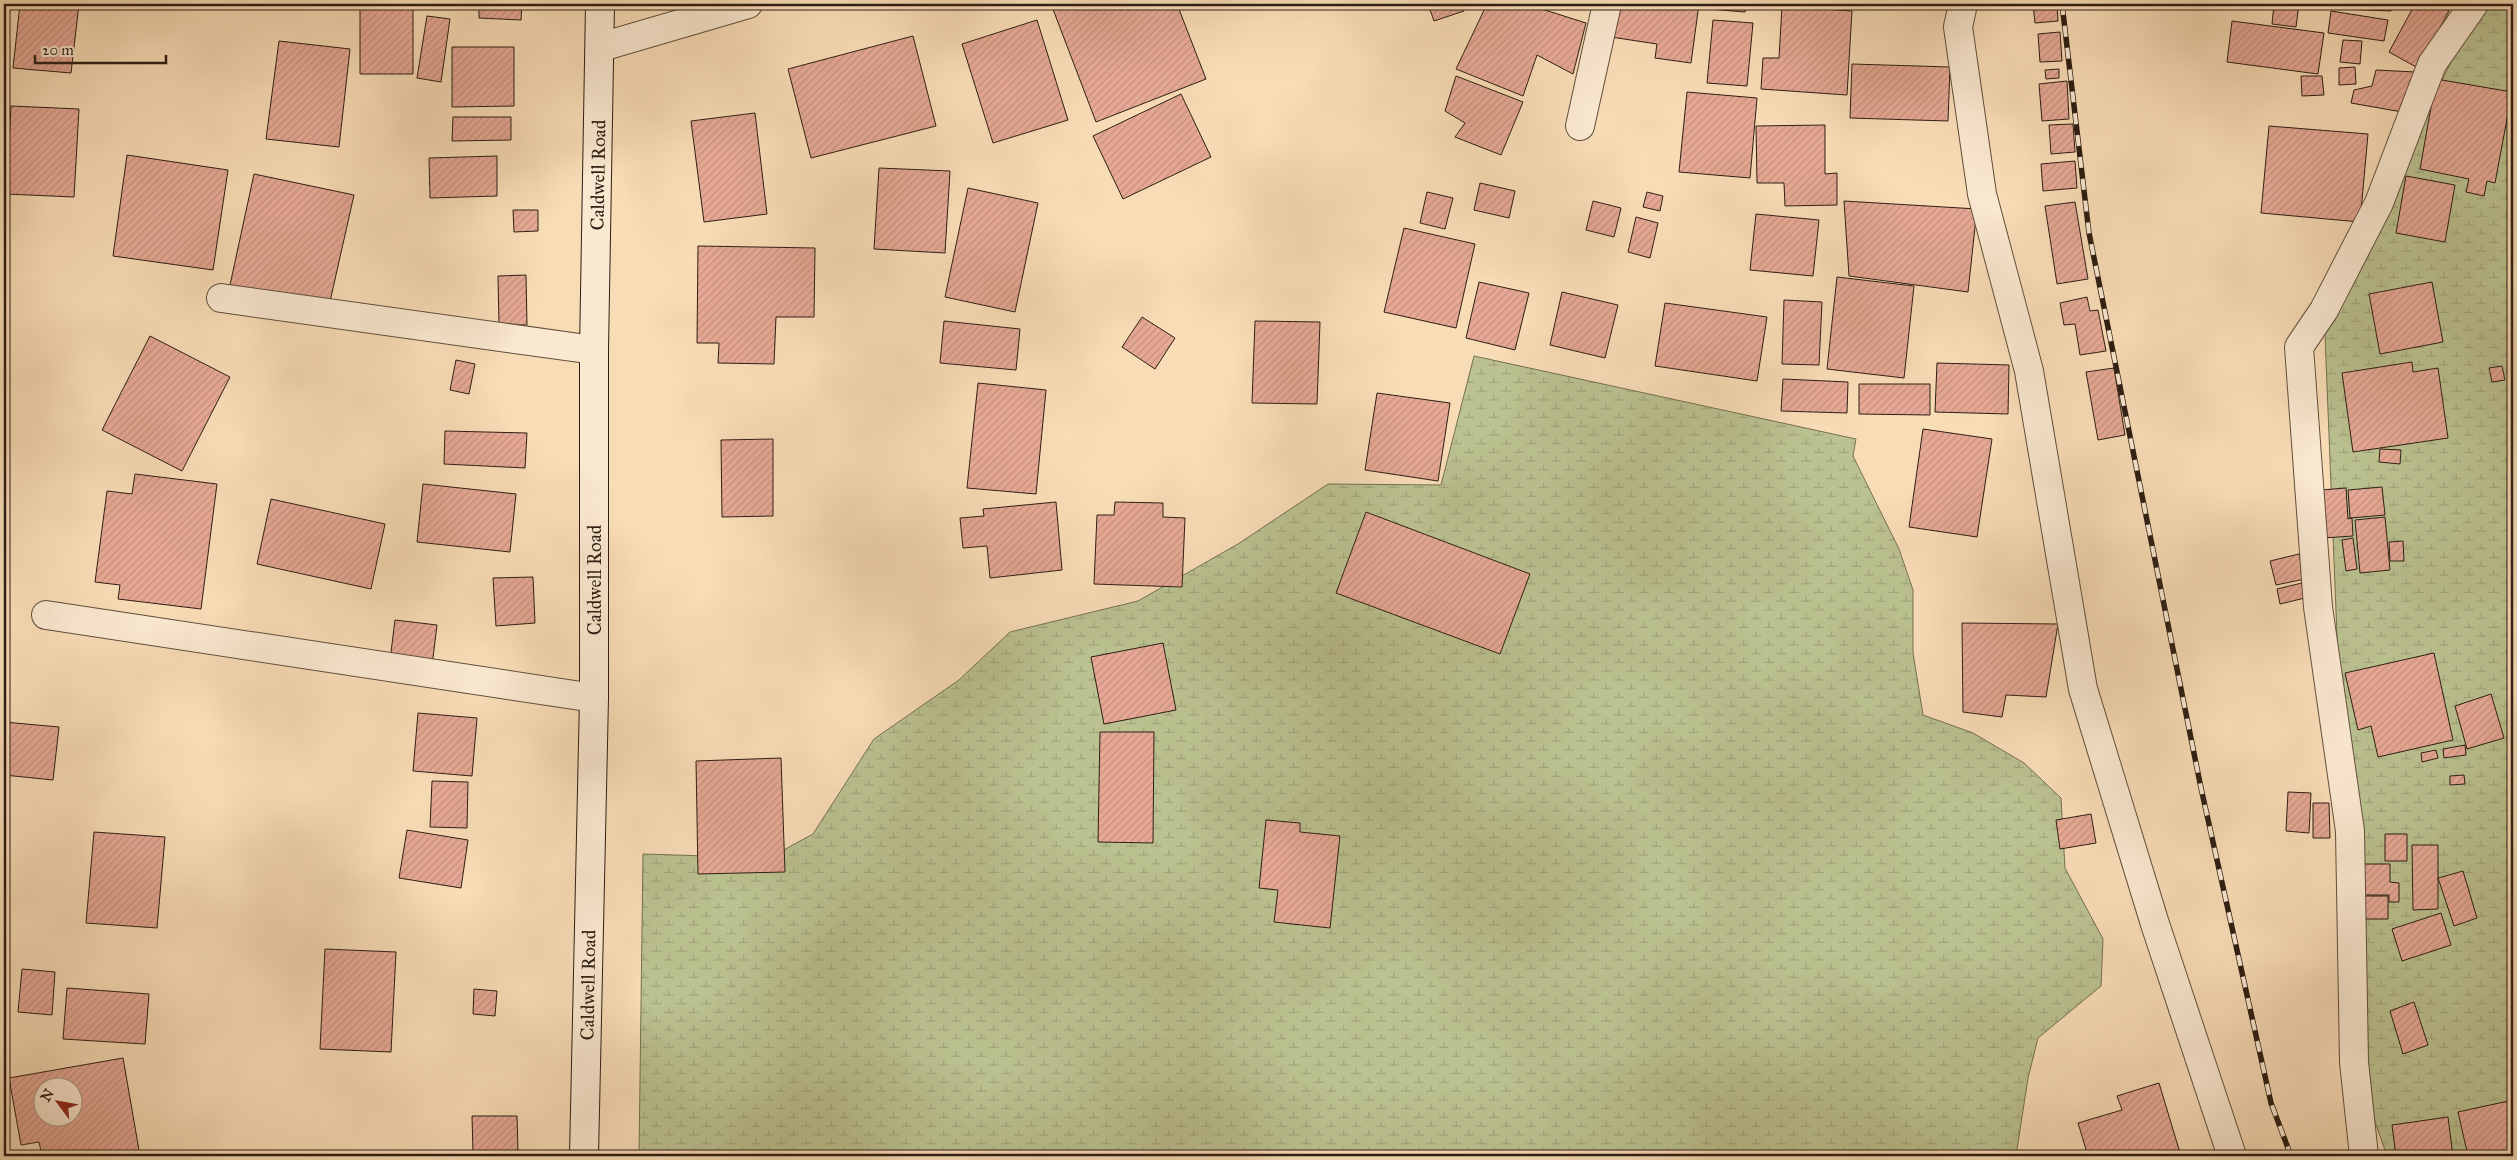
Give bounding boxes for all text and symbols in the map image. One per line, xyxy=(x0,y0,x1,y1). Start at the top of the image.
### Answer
scale bar xyxy=(35,32,166,64)
text: 20 m xyxy=(42,41,74,59)
street label: Caldwell Road xyxy=(586,119,610,230)
street label: Caldwell Road xyxy=(583,524,606,635)
street label: Caldwell Road xyxy=(576,929,600,1040)
north arrow xyxy=(32,1078,82,1128)
text: N xyxy=(37,1086,58,1105)

